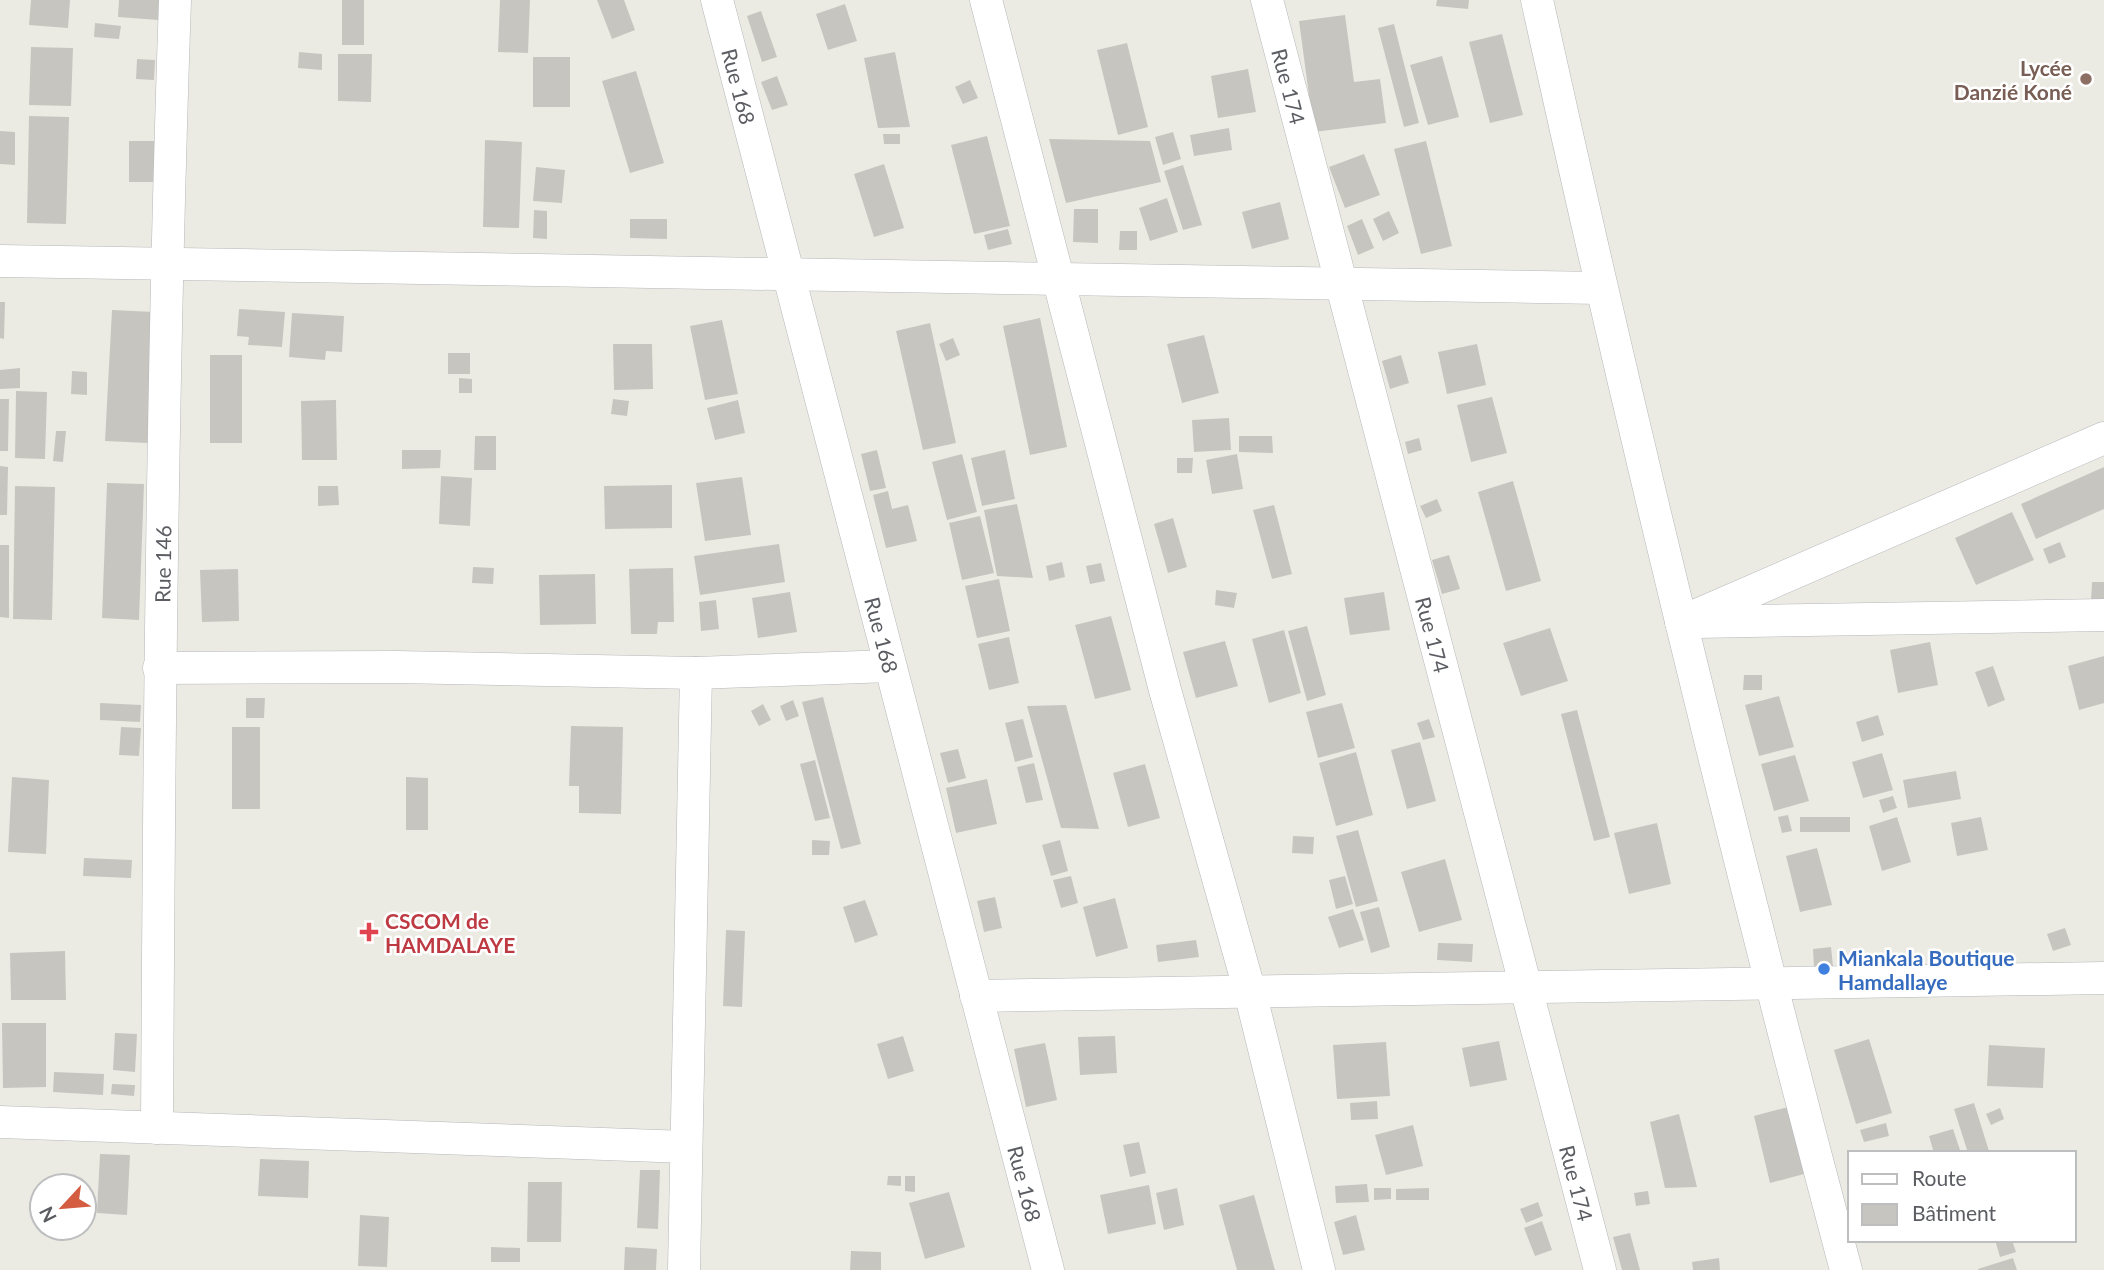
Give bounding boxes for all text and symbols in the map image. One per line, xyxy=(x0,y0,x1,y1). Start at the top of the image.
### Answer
street label: Rue 168 xyxy=(718,45,761,127)
street label: Rue 174 xyxy=(1268,45,1311,127)
place label: Lycée Danzié Koné xyxy=(1954,55,2072,104)
marker: Lycée Danzié Koné xyxy=(2078,71,2094,87)
street label: Rue 146 xyxy=(149,525,175,603)
street label: Rue 168 xyxy=(861,594,904,675)
street label: Rue 174 xyxy=(1411,594,1455,675)
place label: CSCOM de HAMDALAYE xyxy=(385,908,515,957)
marker: CSCOM de HAMDALAYE xyxy=(359,922,379,942)
place label: Miankala Boutique Hamdallaye xyxy=(1838,945,2014,994)
marker: Miankala Boutique Hamdallaye xyxy=(1816,961,1832,977)
street label: Rue 174 xyxy=(1555,1142,1599,1224)
street label: Rue 168 xyxy=(1004,1143,1047,1224)
legend xyxy=(1848,1151,2076,1242)
text: Route xyxy=(1912,1165,1967,1190)
north arrow xyxy=(28,1172,98,1242)
text: Bâtiment xyxy=(1912,1200,1997,1225)
text: N xyxy=(34,1203,61,1226)

